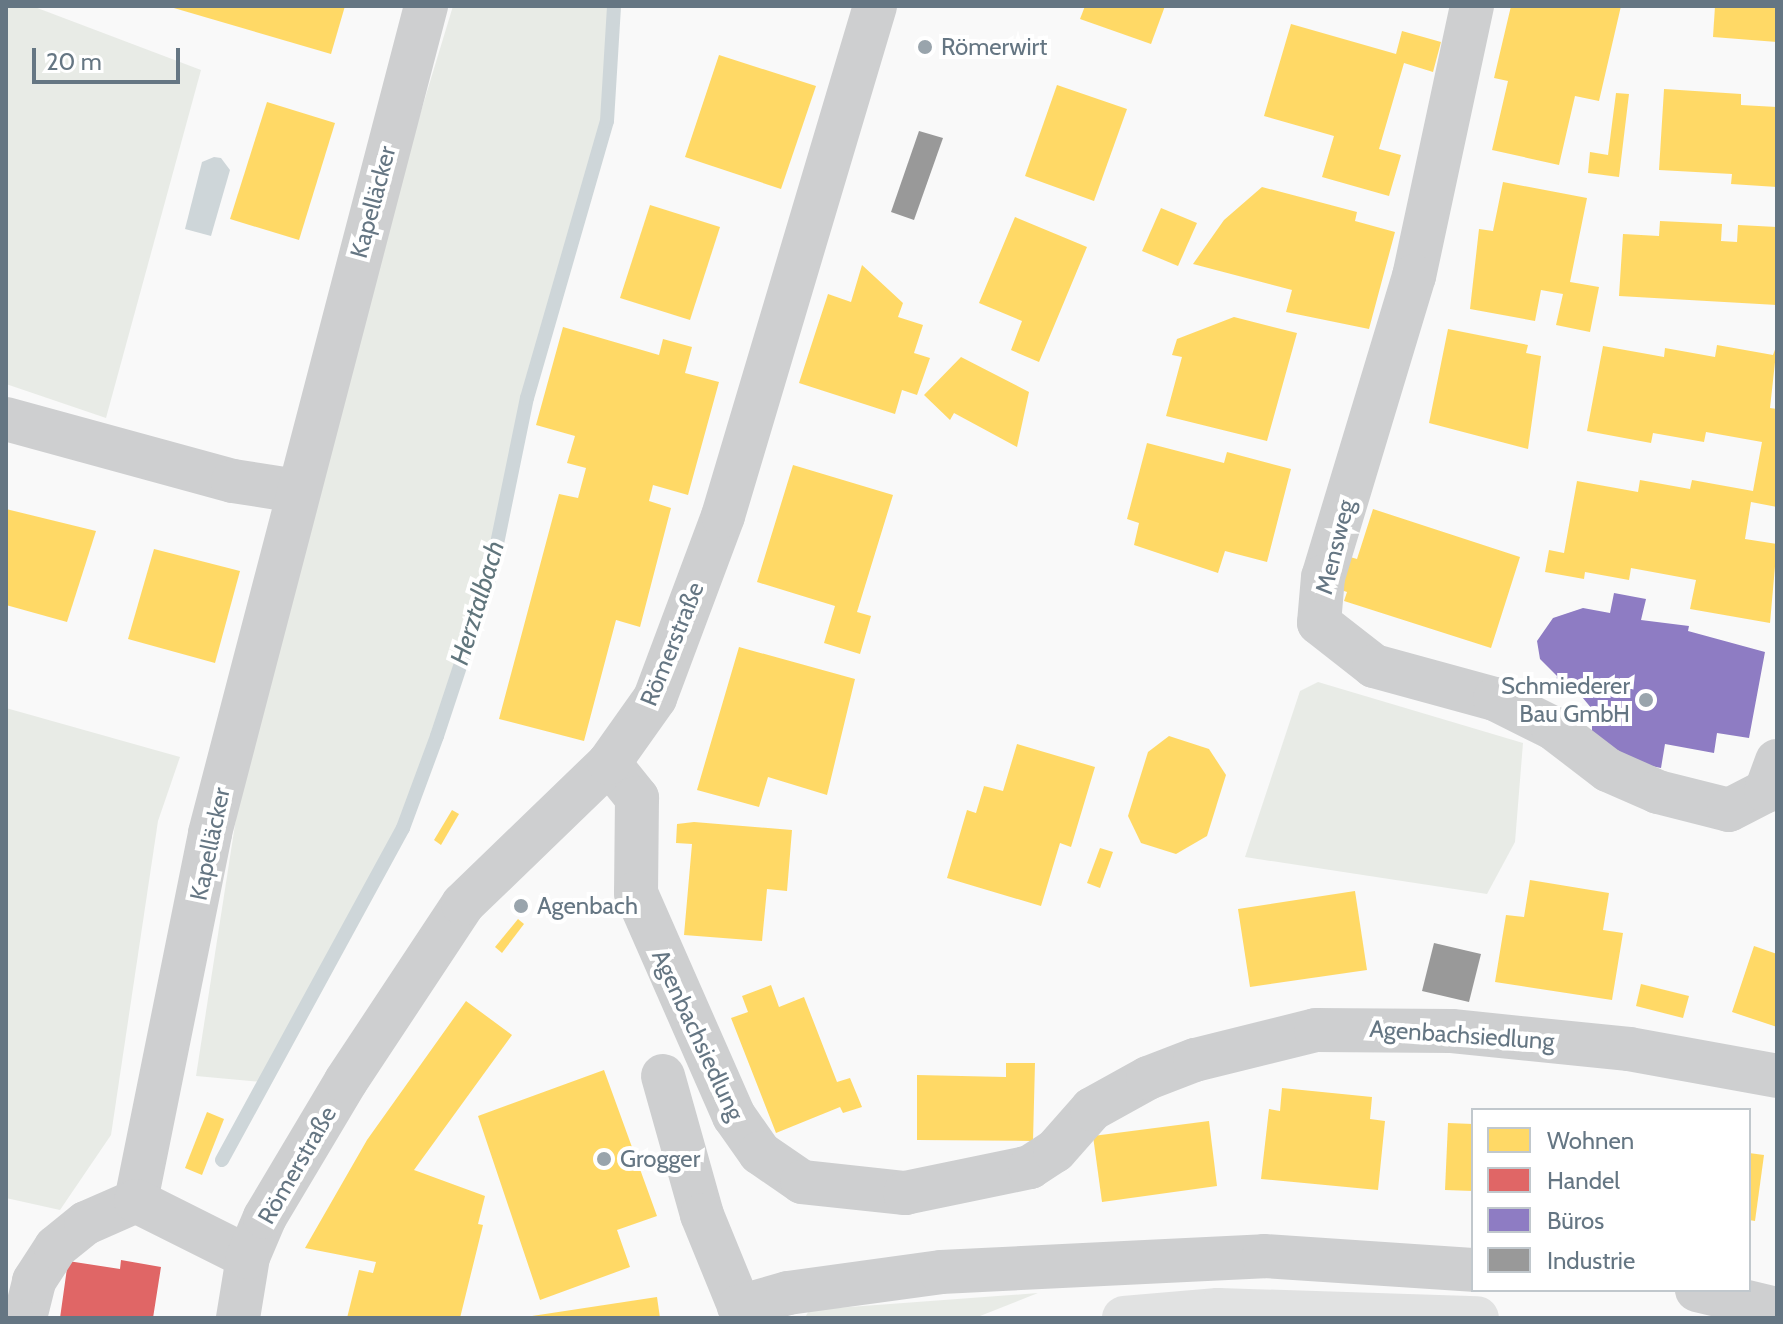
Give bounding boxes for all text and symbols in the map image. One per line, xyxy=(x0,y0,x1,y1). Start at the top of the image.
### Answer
scale bar xyxy=(36,32,184,82)
place label: Römerwirt xyxy=(941,33,1047,61)
marker: Römerwirt xyxy=(916,38,934,56)
text: 20 m xyxy=(46,47,102,76)
street label: Kapelläcker xyxy=(344,143,402,261)
street label: Mensweg xyxy=(1309,497,1361,597)
water label: Herztalbach xyxy=(444,537,512,669)
street label: Römerstraße xyxy=(634,578,710,710)
place label: Schmiederer Bau GmbH xyxy=(1501,672,1630,728)
marker: Schmiederer Bau GmbH xyxy=(1637,691,1655,709)
street label: Kapelläcker xyxy=(184,785,236,903)
place label: Agenbach xyxy=(537,892,638,920)
marker: Agenbach xyxy=(512,897,530,915)
street label: Agenbachsiedlung xyxy=(646,945,750,1125)
street label: Agenbachsiedlung xyxy=(1369,1014,1555,1056)
street label: Römerstraße xyxy=(252,1101,342,1229)
legend xyxy=(1471,1108,1751,1292)
text: Wohnen xyxy=(1547,1126,1634,1155)
place label: Grogger xyxy=(620,1145,700,1173)
marker: Grogger xyxy=(595,1150,613,1168)
text: Handel xyxy=(1547,1166,1620,1195)
text: Büros xyxy=(1547,1206,1604,1235)
text: Industrie xyxy=(1547,1246,1635,1275)

